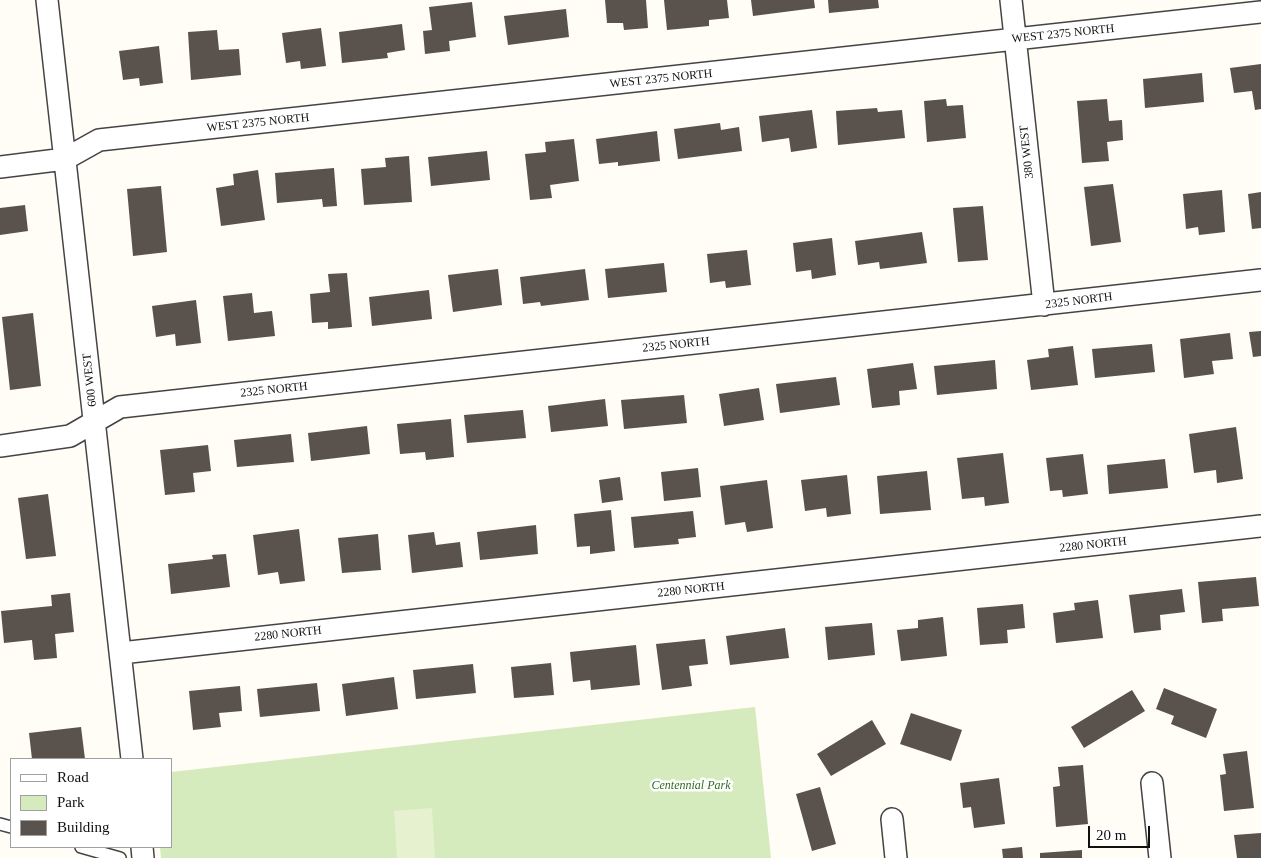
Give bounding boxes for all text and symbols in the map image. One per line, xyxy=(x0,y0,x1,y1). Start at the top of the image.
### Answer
street label: WEST 2375 NORTH xyxy=(1011,21,1115,47)
street label: WEST 2375 NORTH xyxy=(609,66,713,92)
street label: WEST 2375 NORTH xyxy=(206,110,310,136)
street label: 380 WEST xyxy=(1017,125,1037,179)
street label: 2325 NORTH xyxy=(1045,290,1113,312)
street label: 2325 NORTH xyxy=(642,334,710,356)
street label: 600 WEST xyxy=(80,353,100,407)
street label: 2325 NORTH xyxy=(240,379,308,401)
street label: 2280 NORTH xyxy=(1059,534,1127,556)
street label: 2280 NORTH xyxy=(657,579,725,601)
street label: 2280 NORTH xyxy=(254,623,322,645)
legend xyxy=(10,758,172,848)
text: Road xyxy=(57,769,89,785)
park label: Centennial Park xyxy=(652,779,730,793)
text: Park xyxy=(57,794,85,810)
scale bar xyxy=(1091,816,1154,848)
text: Building xyxy=(57,819,110,835)
text: 20 m xyxy=(1096,827,1126,843)

